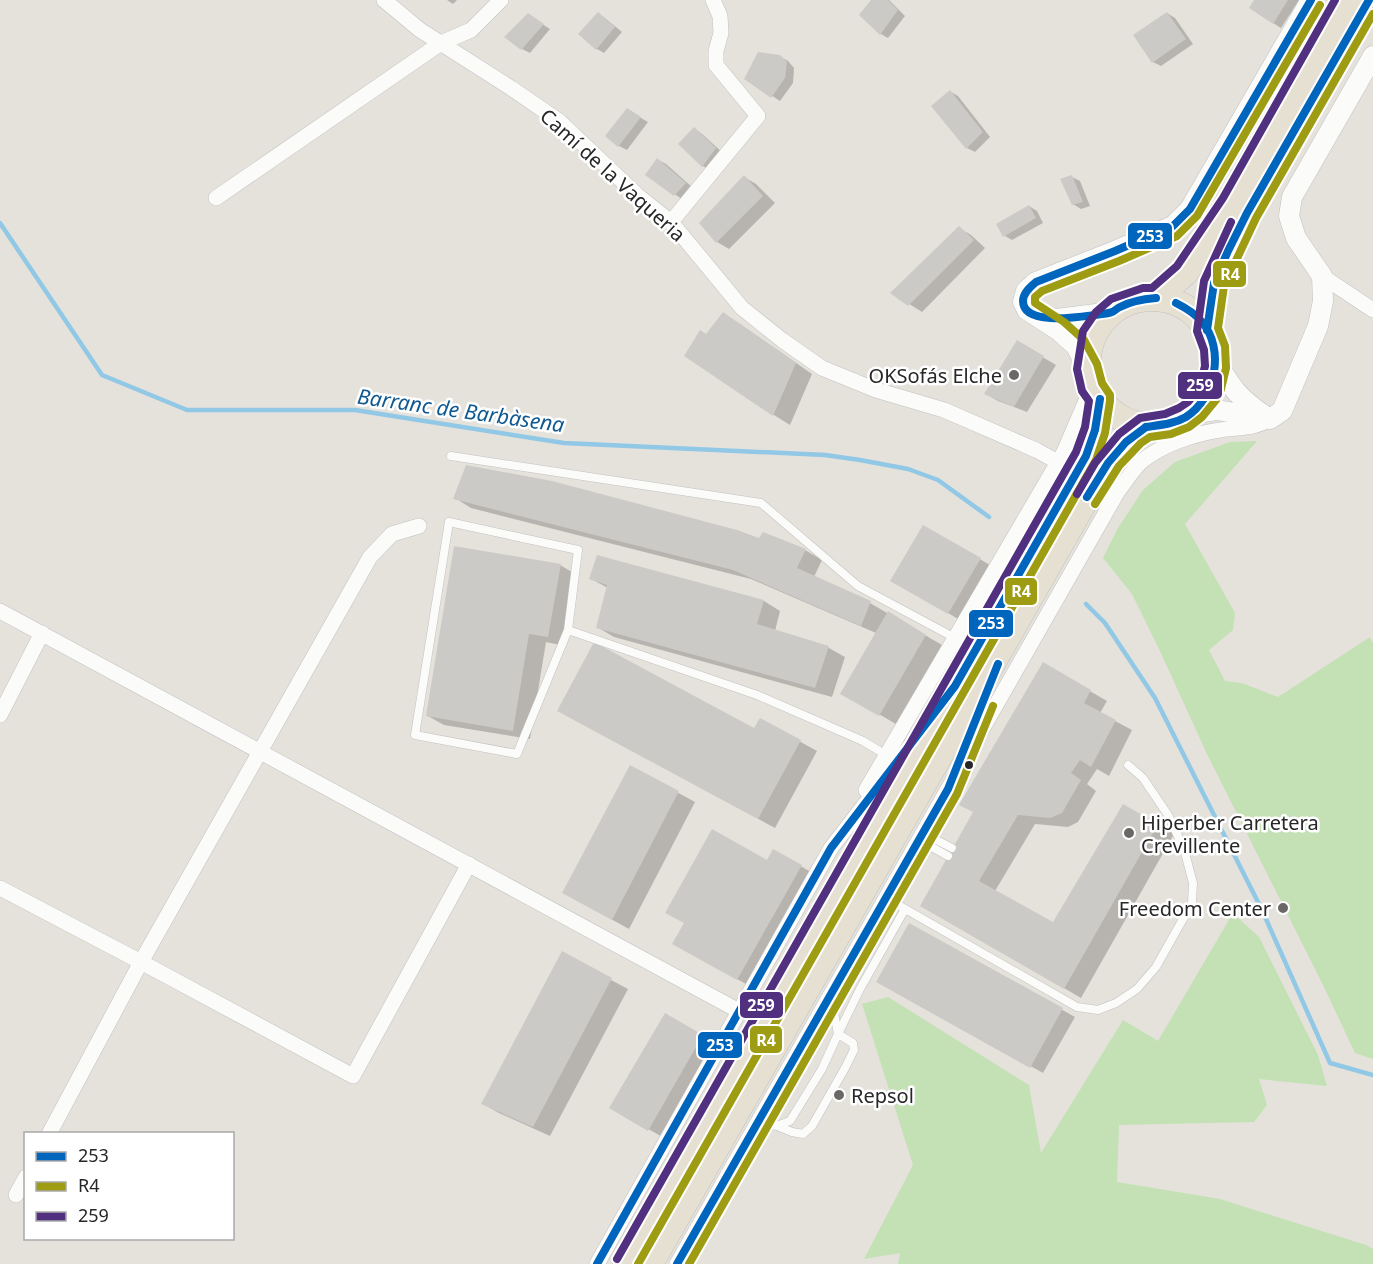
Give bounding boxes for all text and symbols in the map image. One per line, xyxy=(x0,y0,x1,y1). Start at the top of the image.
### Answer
street label: Camí de la Vaqueria xyxy=(535,103,691,247)
line badge: 253 xyxy=(1127,222,1173,250)
text: 253 xyxy=(1136,225,1164,247)
line badge: R4 xyxy=(1212,260,1247,288)
text: R4 xyxy=(1220,263,1240,285)
place label: OKSofás Elche xyxy=(869,362,1002,389)
marker: OKSofás Elche xyxy=(1007,368,1021,382)
line badge: 259 xyxy=(1177,371,1223,400)
text: 259 xyxy=(1186,374,1214,396)
water label: Barranc de Barbàsena xyxy=(356,382,566,438)
line badge: R4 xyxy=(1004,577,1038,606)
text: R4 xyxy=(1011,580,1031,602)
line badge: 253 xyxy=(968,609,1014,638)
text: 253 xyxy=(977,612,1005,634)
unlabelled marker xyxy=(963,759,975,771)
place label: Hiperber Carretera Crevillente xyxy=(1141,809,1319,859)
marker: Hiperber Carretera Crevillente xyxy=(1122,826,1136,840)
place label: Freedom Center xyxy=(1119,895,1271,922)
marker: Freedom Center xyxy=(1276,901,1290,915)
line badge: 259 xyxy=(739,991,784,1019)
text: 259 xyxy=(747,994,775,1016)
line badge: R4 xyxy=(749,1025,783,1054)
text: R4 xyxy=(756,1029,776,1051)
line badge: 253 xyxy=(697,1031,743,1059)
text: 253 xyxy=(706,1034,734,1056)
place label: Repsol xyxy=(851,1082,914,1109)
marker: Repsol xyxy=(832,1088,846,1102)
legend xyxy=(24,1132,234,1240)
text: 253 xyxy=(78,1143,109,1167)
text: R4 xyxy=(78,1173,100,1197)
text: 259 xyxy=(78,1203,109,1227)

